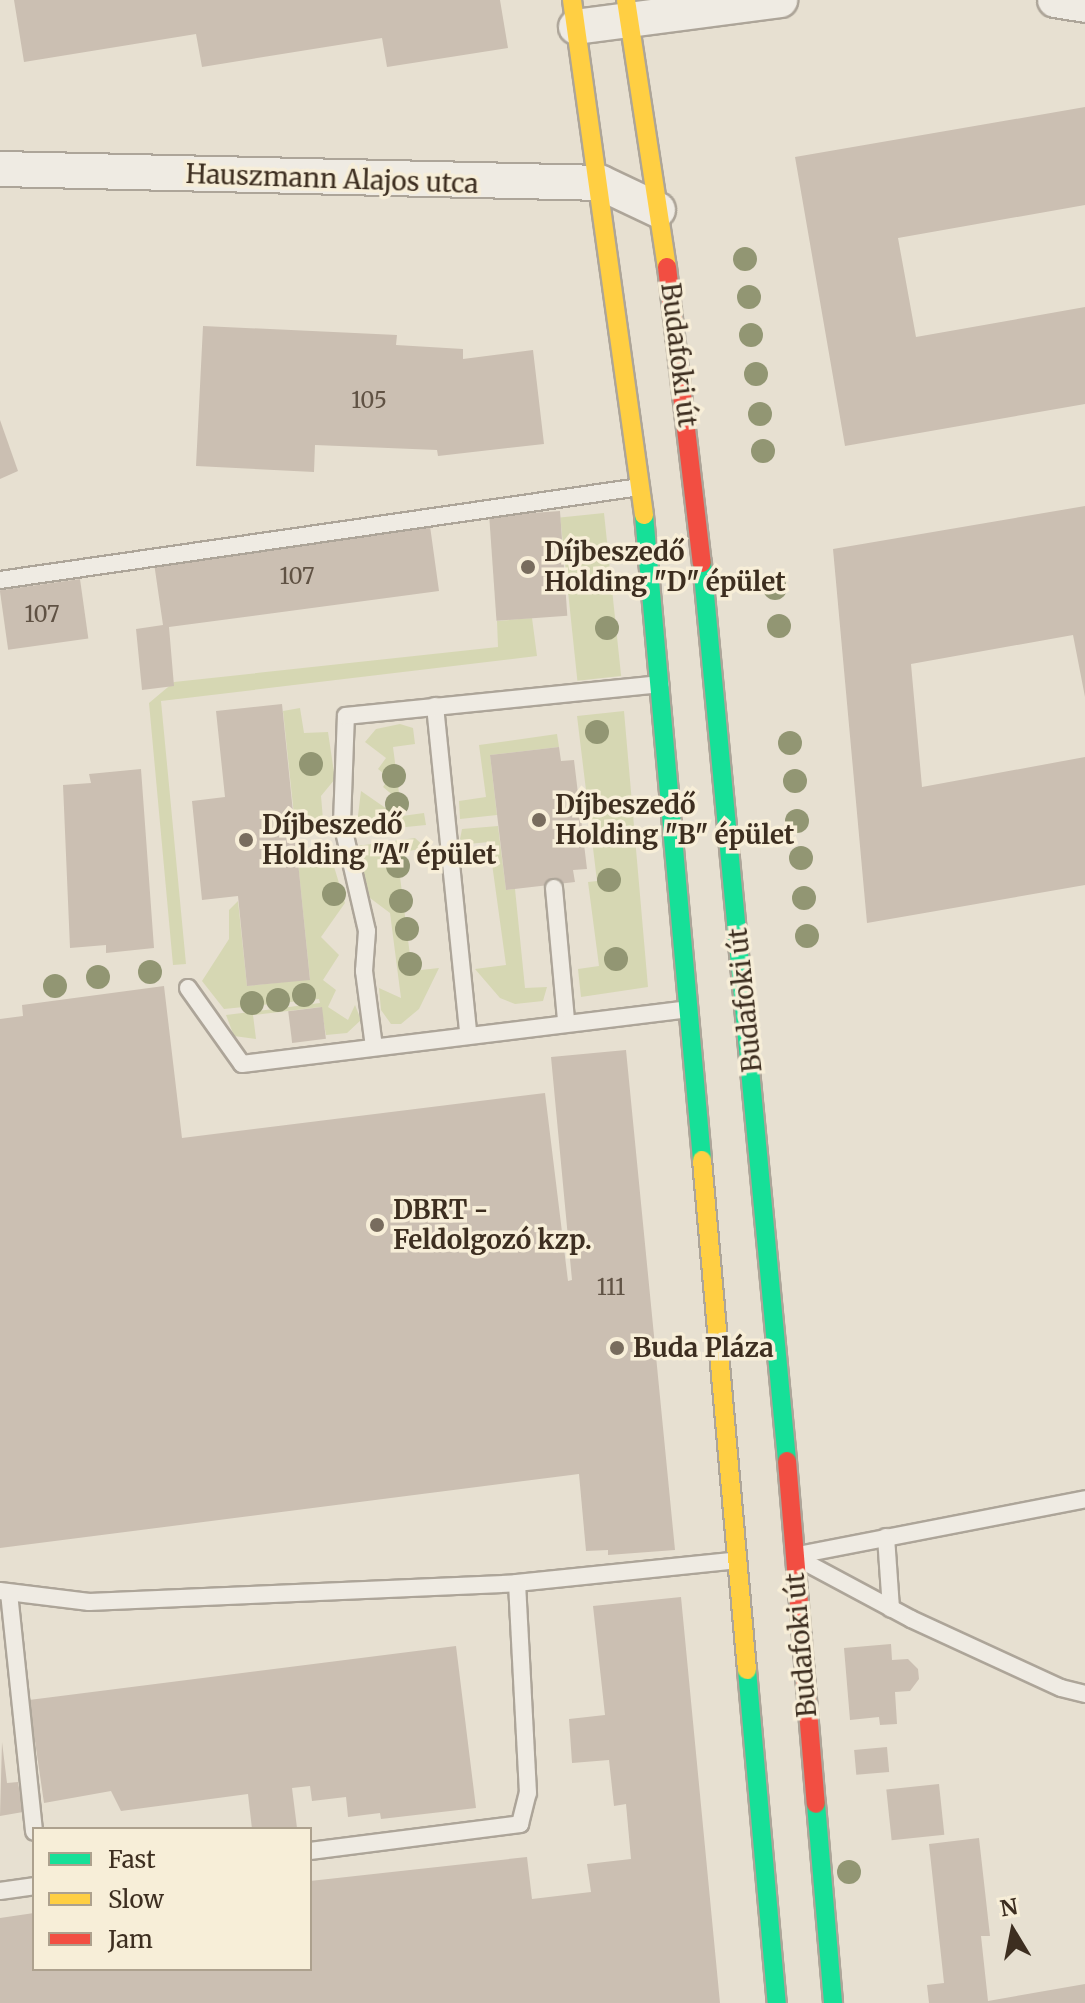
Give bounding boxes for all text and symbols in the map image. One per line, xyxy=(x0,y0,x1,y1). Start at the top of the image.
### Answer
street label: Hauszmann Alajos utca xyxy=(185,158,479,200)
street label: Budafoki út xyxy=(655,281,703,429)
house number: 105 xyxy=(351,388,387,414)
place label: Díjbeszedő Holding "D" épület xyxy=(544,536,786,598)
marker: Díjbeszedő Holding "D" épület xyxy=(519,558,537,576)
house number: 107 xyxy=(279,564,315,590)
house number: 107 xyxy=(24,602,60,628)
place label: Díjbeszedő Holding "B" épület xyxy=(555,789,794,850)
place label: Díjbeszedő Holding "A" épület xyxy=(262,809,497,870)
marker: Díjbeszedő Holding "B" épület xyxy=(530,811,548,829)
marker: Díjbeszedő Holding "A" épület xyxy=(237,831,255,849)
street label: Budafoki út xyxy=(722,926,768,1074)
place label: DBRT - Feldolgozó kzp. xyxy=(393,1194,592,1256)
marker: DBRT - Feldolgozó kzp. xyxy=(368,1216,386,1234)
house number: 111 xyxy=(597,1275,625,1301)
place label: Buda Pláza xyxy=(633,1332,774,1364)
marker: Buda Pláza xyxy=(608,1339,626,1357)
street label: Budafoki út xyxy=(779,1571,823,1719)
legend xyxy=(32,1827,312,1971)
text: Fast xyxy=(108,1844,156,1875)
text: Slow xyxy=(108,1884,164,1915)
north arrow xyxy=(973,1891,1053,1971)
text: N xyxy=(998,1892,1020,1923)
text: Jam xyxy=(108,1924,153,1955)

